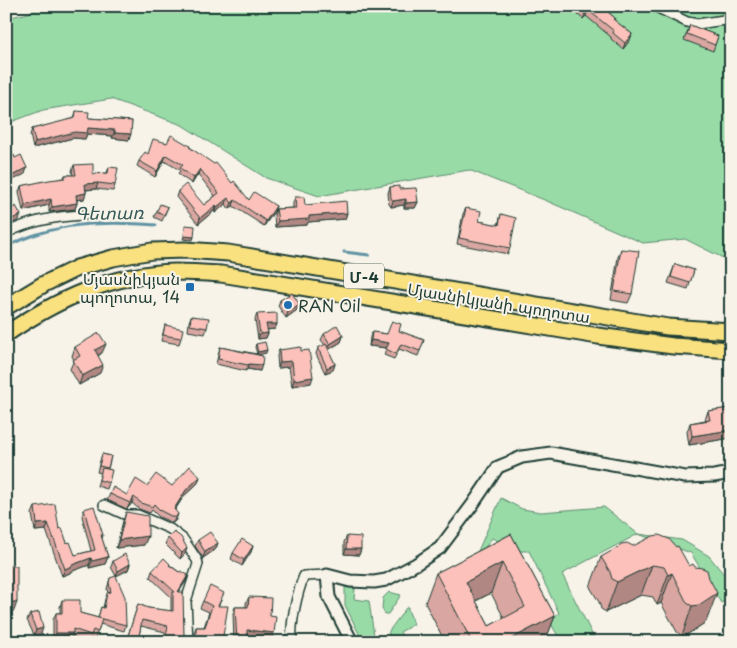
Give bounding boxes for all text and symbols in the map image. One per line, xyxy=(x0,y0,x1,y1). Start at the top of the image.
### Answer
water label: Գետառ xyxy=(74,198,145,226)
road number: Մ-4 xyxy=(344,264,384,288)
place label: Մյասնիկյան պողոտա, 14 xyxy=(80,266,180,308)
street label: Մյասնիկյանի պողոտա xyxy=(406,276,592,328)
marker: Մյասնիկյան պողոտա, 14 xyxy=(184,281,196,293)
place label: RAN Oil xyxy=(298,293,361,317)
marker: RAN Oil xyxy=(282,299,294,311)

